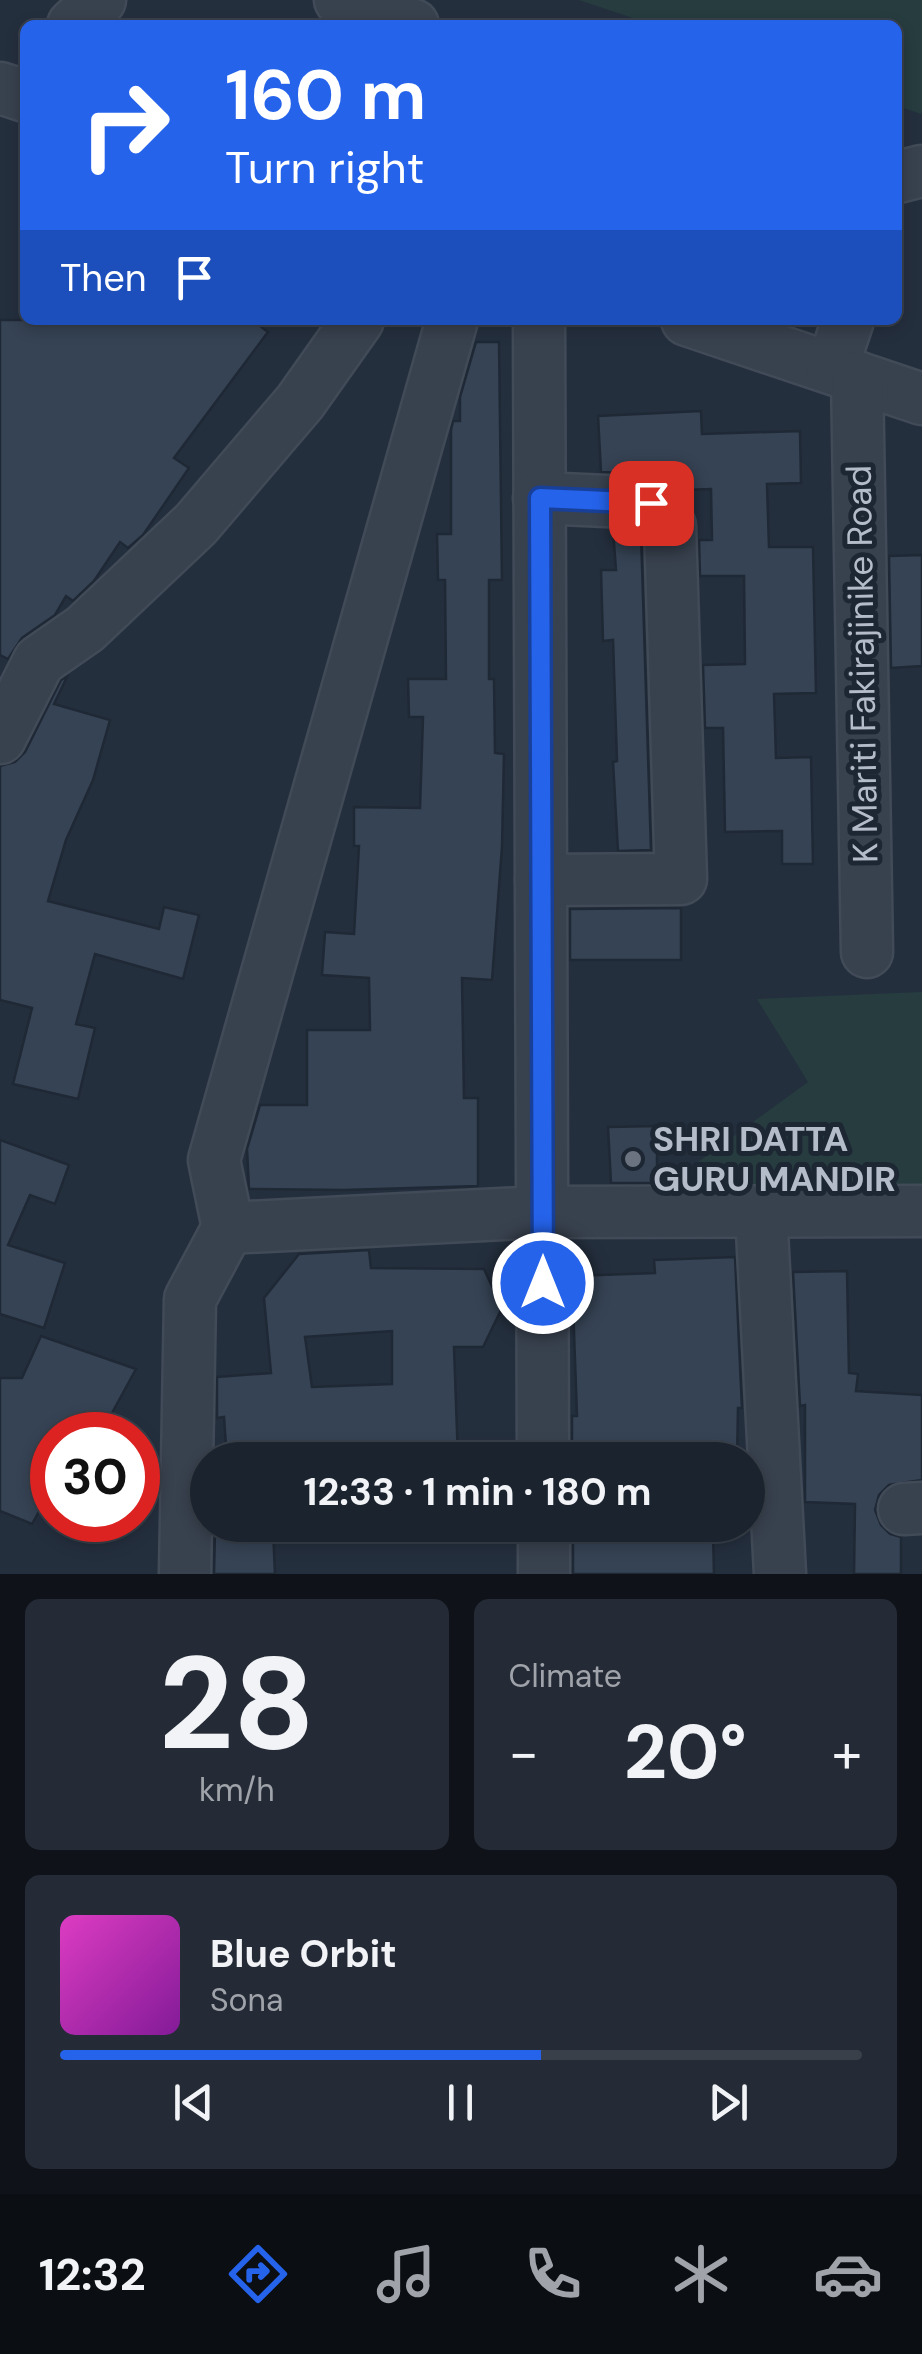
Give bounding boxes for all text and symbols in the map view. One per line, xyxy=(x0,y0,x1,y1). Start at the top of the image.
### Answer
text: 160 m xyxy=(225,50,426,141)
icon: right xyxy=(60,60,190,190)
text: Turn right xyxy=(225,138,424,197)
icon: arrive xyxy=(167,250,222,305)
text: Then xyxy=(60,253,147,303)
pin xyxy=(609,461,694,546)
street label: K Mariti Fakirajinike Road xyxy=(836,465,888,863)
icon: arrive xyxy=(624,476,679,531)
place label: SHRI DATTA GURU MANDIR xyxy=(653,1116,896,1202)
marker: SHRI DATTA GURU MANDIR xyxy=(622,1148,644,1170)
position arrow xyxy=(491,1231,595,1335)
speed limit sign: 30 xyxy=(30,1412,160,1542)
text: 12:33 · 1 min · 180 m xyxy=(304,1467,651,1517)
text: 28 xyxy=(159,1619,315,1788)
text: Climate xyxy=(509,1655,622,1697)
text: 20° xyxy=(624,1704,747,1801)
text: − xyxy=(509,1717,539,1789)
text: + xyxy=(832,1717,862,1789)
text: km/h xyxy=(199,1769,275,1811)
text: Blue Orbit xyxy=(210,1929,397,1979)
text: Sona xyxy=(210,1979,283,2021)
icon: previous xyxy=(166,2075,221,2130)
icon: pause xyxy=(433,2075,488,2130)
icon: next xyxy=(701,2075,756,2130)
icon: directions xyxy=(223,2239,293,2309)
icon: music xyxy=(371,2239,441,2309)
icon: phone xyxy=(518,2239,588,2309)
icon: climate xyxy=(666,2239,736,2309)
icon: car xyxy=(813,2239,883,2309)
text: 12:32 xyxy=(39,2245,146,2304)

